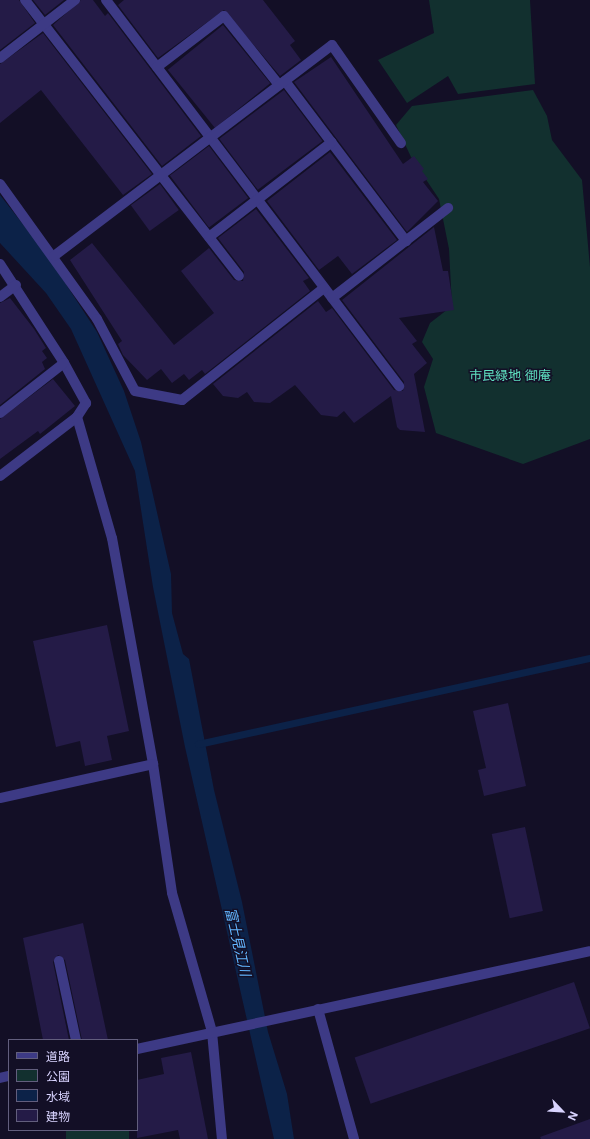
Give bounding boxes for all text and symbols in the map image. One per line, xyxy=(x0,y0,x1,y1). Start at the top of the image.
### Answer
park label: 市民緑地 御庵 xyxy=(469,367,551,383)
water label: 富士見江川 xyxy=(222,906,254,978)
legend xyxy=(8,1039,138,1131)
text: 道路 xyxy=(46,1049,70,1064)
text: 公園 xyxy=(46,1069,70,1084)
text: 水域 xyxy=(46,1089,70,1104)
north arrow xyxy=(542,1091,582,1131)
text: 建物 xyxy=(46,1109,70,1124)
text: N xyxy=(565,1109,581,1123)

